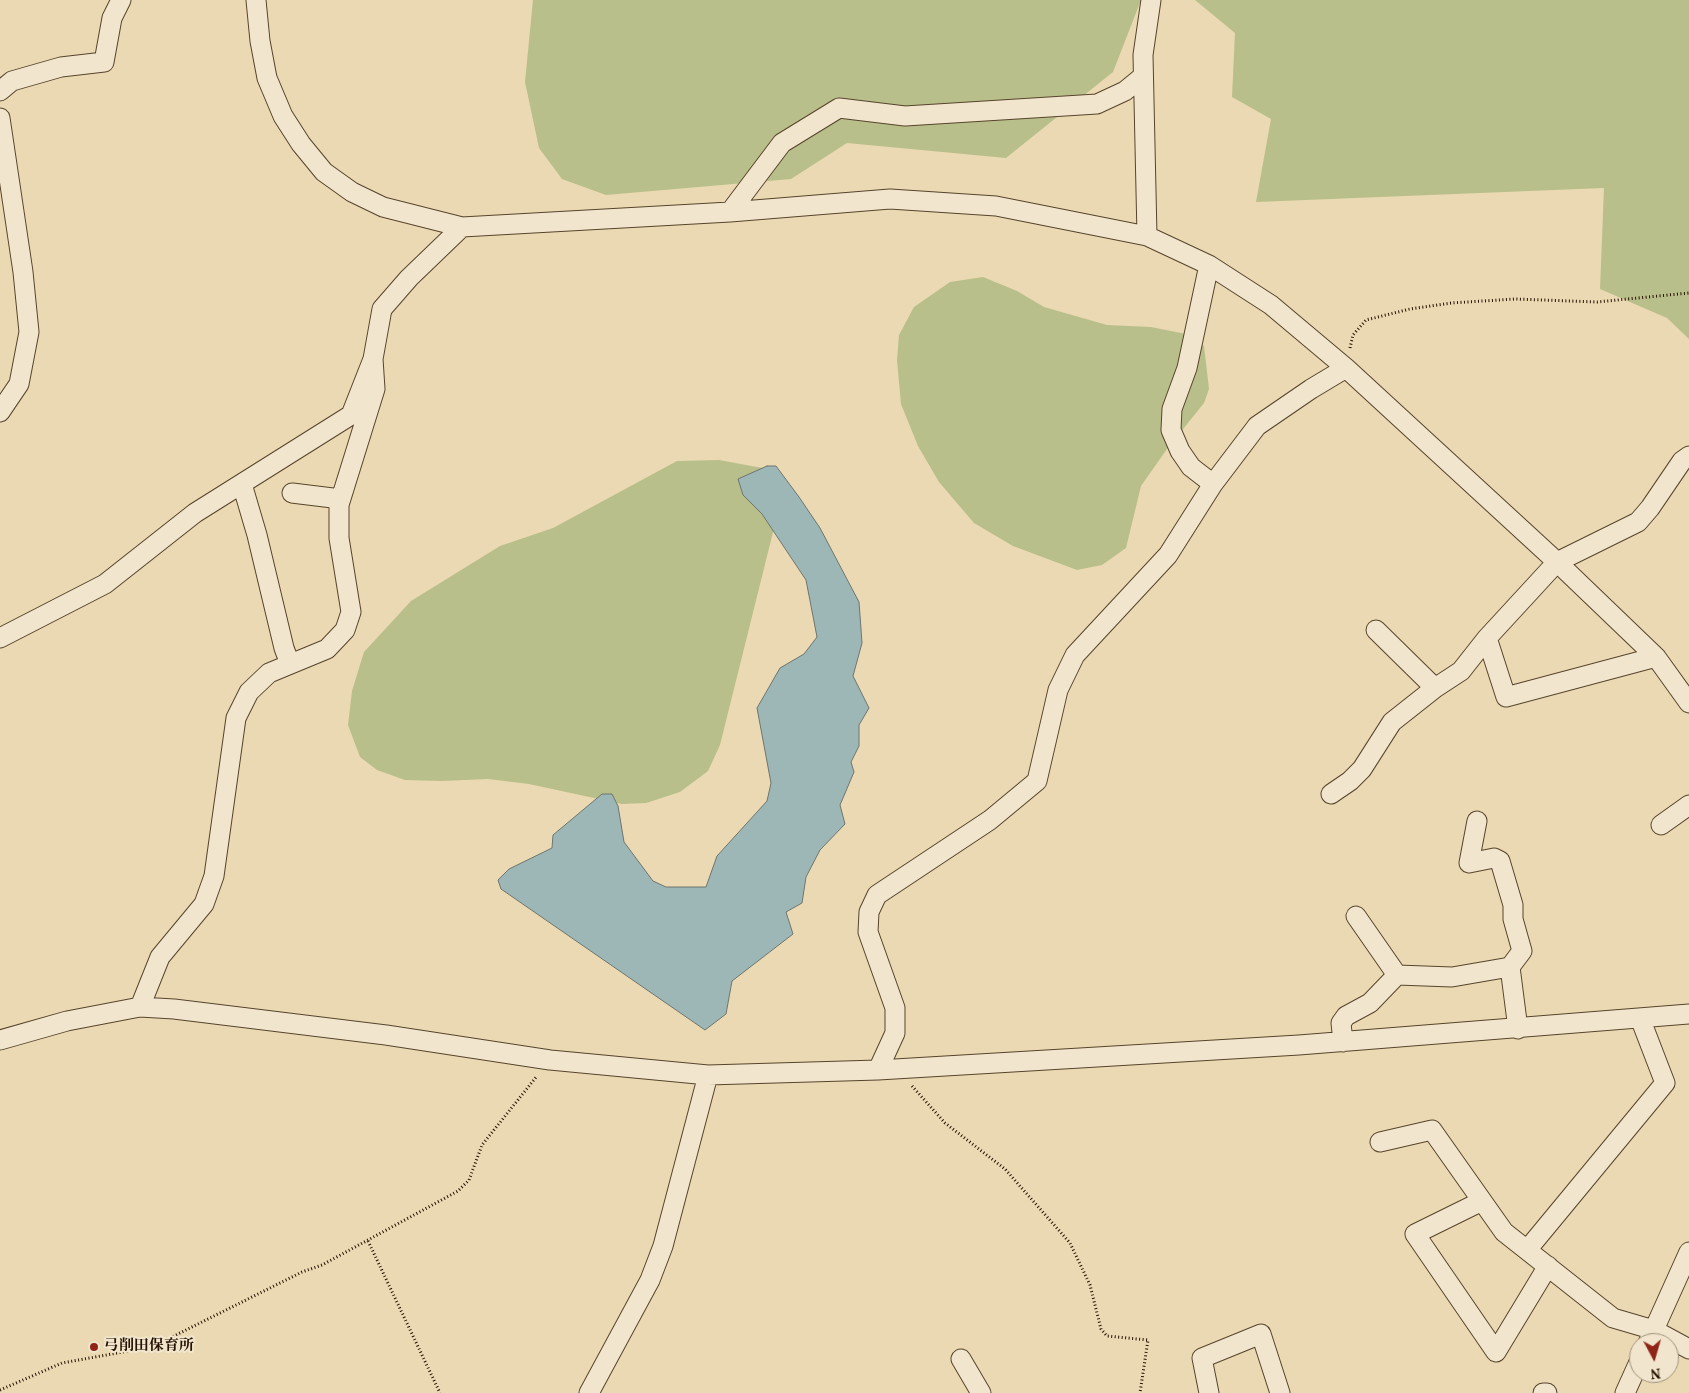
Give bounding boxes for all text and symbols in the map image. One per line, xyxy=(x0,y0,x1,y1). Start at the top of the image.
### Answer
north arrow xyxy=(1629,1333,1679,1383)
place label: 弓削田保育所 xyxy=(104,1338,194,1356)
marker: 弓削田保育所 xyxy=(88,1341,100,1353)
text: N xyxy=(1649,1362,1662,1382)

